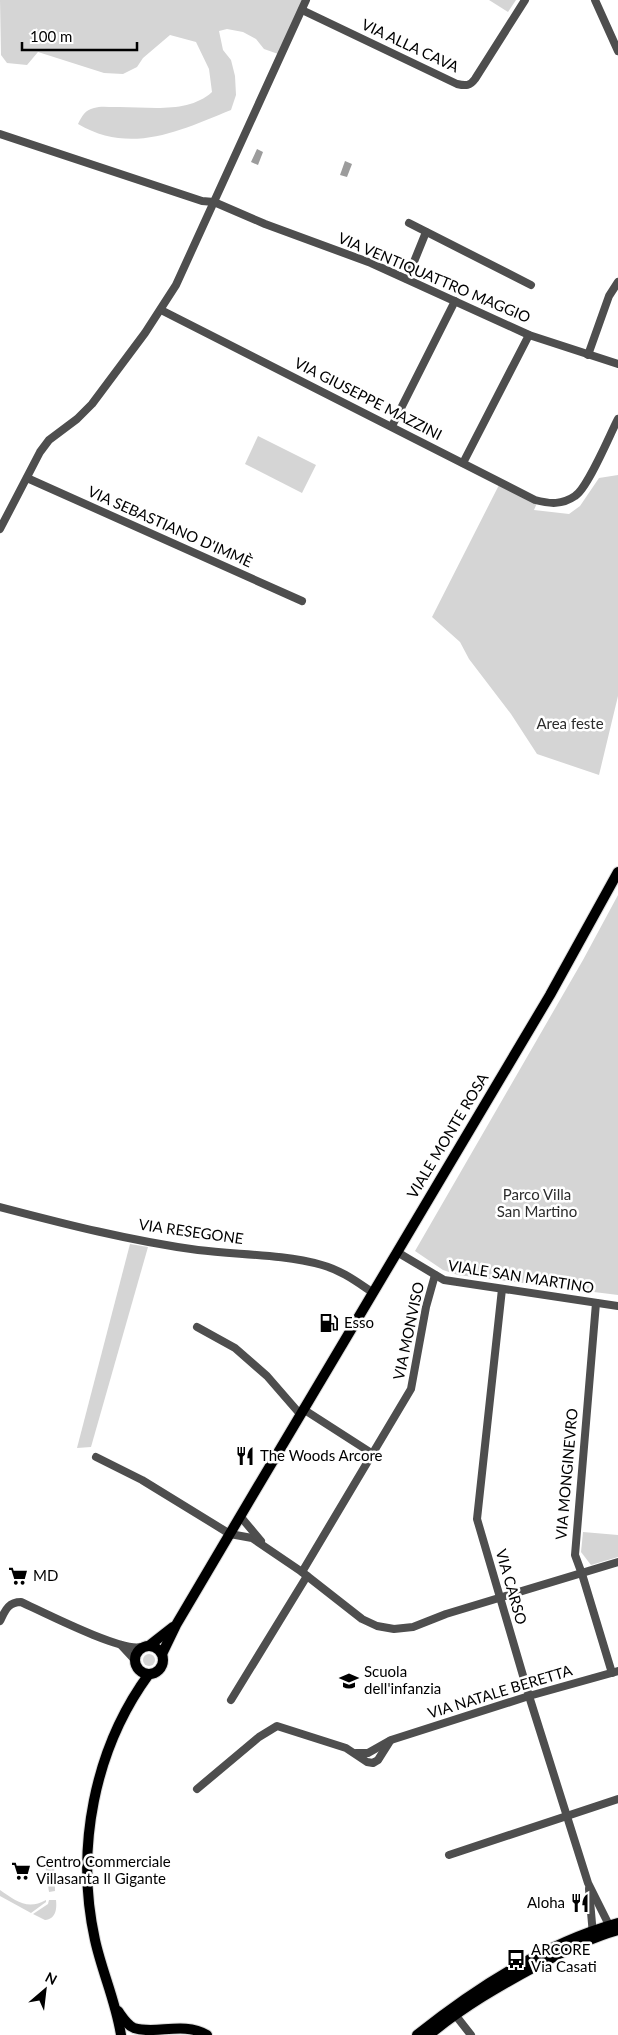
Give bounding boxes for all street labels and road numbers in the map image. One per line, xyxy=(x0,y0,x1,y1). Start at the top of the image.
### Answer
street label: VIA ALLA CAVA xyxy=(359,15,463,76)
street label: VIA VENTIQUATTRO MAGGIO xyxy=(335,228,533,326)
street label: VIA GIUSEPPE MAZZINI xyxy=(292,353,445,443)
street label: VIA SEBASTIANO D'IMMÈ xyxy=(85,482,255,571)
street label: VIALE MONTE ROSA xyxy=(403,1069,492,1201)
street label: VIA RESEGONE xyxy=(138,1215,245,1247)
street label: VIALE SAN MARTINO xyxy=(447,1256,596,1296)
street label: VIA MONVISO xyxy=(389,1280,427,1381)
street label: VIA MONGINEVRO xyxy=(551,1407,581,1540)
street label: VIA CARSO xyxy=(493,1547,531,1626)
street label: VIA NATALE BERETTA xyxy=(425,1660,575,1722)

